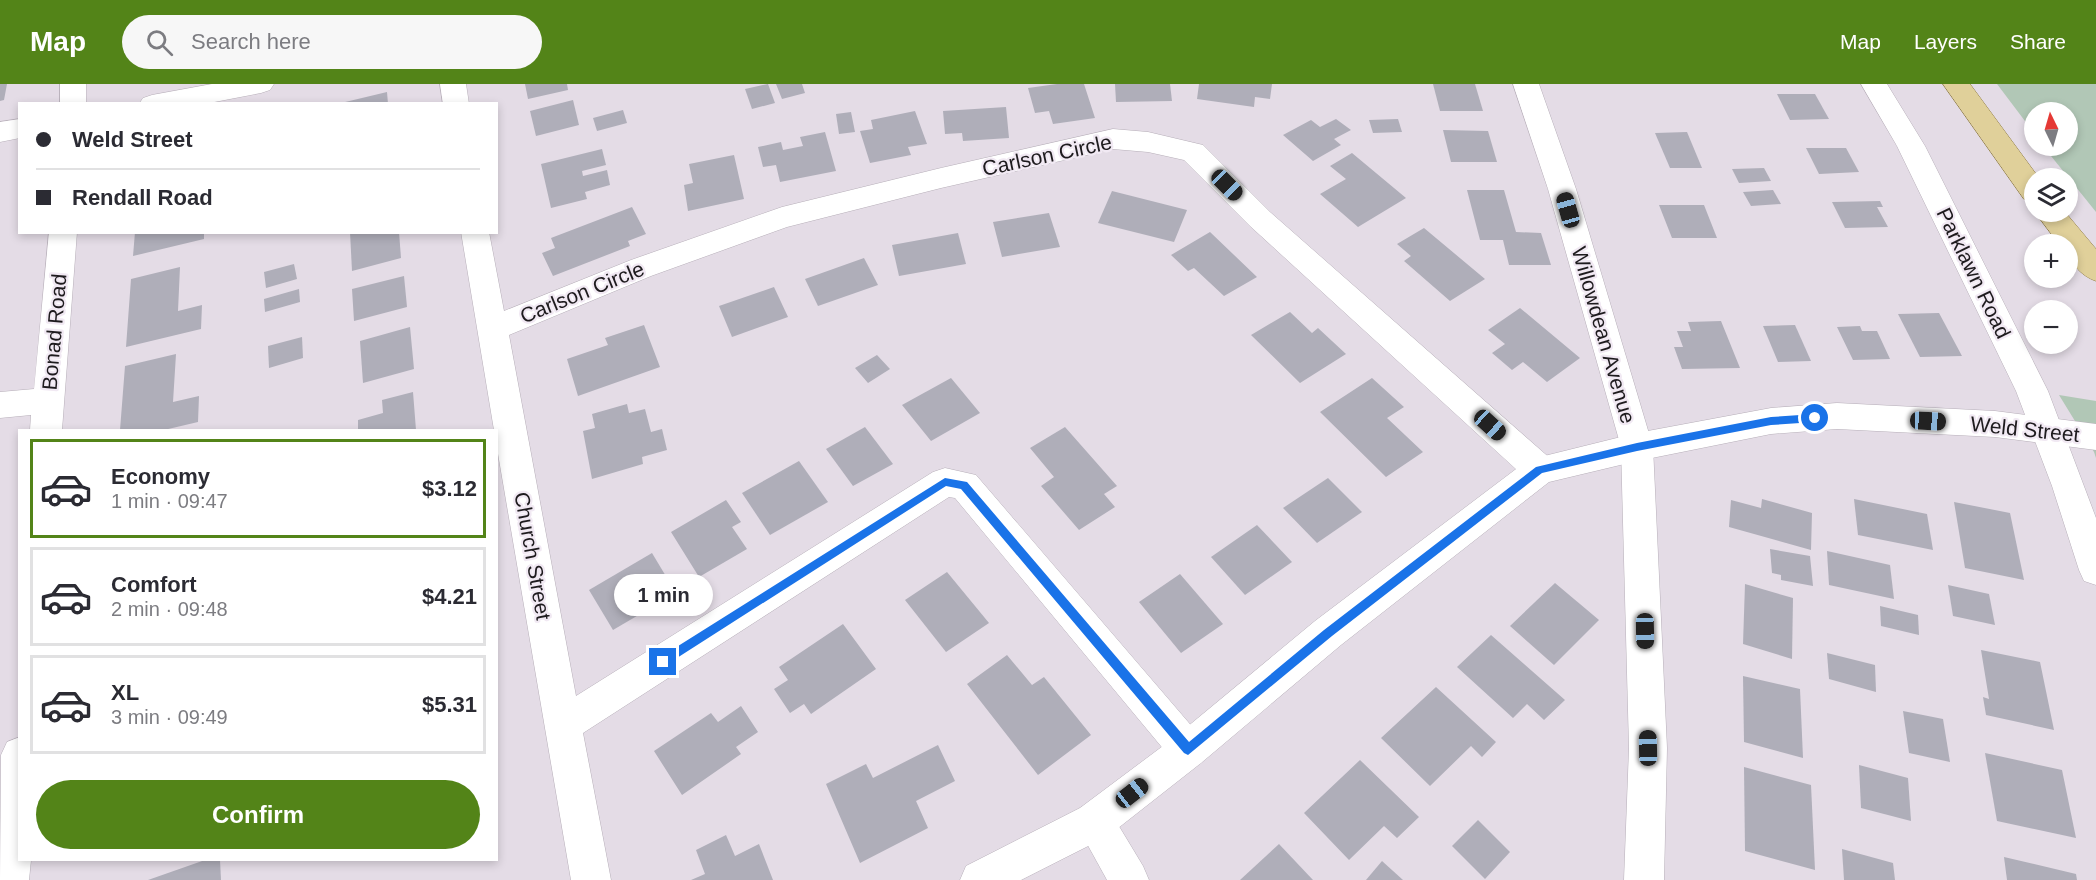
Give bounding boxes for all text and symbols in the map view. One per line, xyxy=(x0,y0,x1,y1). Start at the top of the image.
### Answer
search box xyxy=(122,15,542,69)
text: Map xyxy=(30,26,86,57)
icon: search xyxy=(143,26,176,59)
text: Search here xyxy=(191,29,311,54)
text: Map xyxy=(1840,30,1881,53)
text: Layers xyxy=(1914,30,1977,53)
text: Share xyxy=(2010,30,2066,53)
north arrow xyxy=(2024,102,2078,156)
map controls xyxy=(2024,102,2078,354)
text: Weld Street xyxy=(72,127,193,152)
street label: Carlson Circle xyxy=(980,130,1114,180)
car xyxy=(1208,166,1246,204)
button: layers xyxy=(2024,168,2078,222)
text: Rendall Road xyxy=(72,185,213,210)
car xyxy=(1554,190,1582,230)
street label: Parklawn Road xyxy=(1932,204,2016,342)
button: + xyxy=(2024,234,2078,288)
street label: Willowdean Avenue xyxy=(1568,244,1640,426)
street label: Carlson Circle xyxy=(517,257,647,327)
street label: Bonad Road xyxy=(37,273,71,391)
button: − xyxy=(2024,300,2078,354)
route start xyxy=(1801,404,1828,431)
car xyxy=(1471,406,1509,444)
car xyxy=(1910,411,1946,431)
street label: Weld Street xyxy=(1969,412,2081,446)
icon: car xyxy=(39,462,93,516)
text: Economy xyxy=(111,464,210,489)
text: $3.12 xyxy=(422,476,477,501)
text: 1 min · 09:47 xyxy=(111,490,228,512)
street label: Church Street xyxy=(510,490,556,622)
icon: car xyxy=(39,570,93,624)
text: Comfort xyxy=(111,572,197,597)
callout: 1 min xyxy=(614,575,712,617)
text: $4.21 xyxy=(422,584,477,609)
text: 1 min xyxy=(637,584,690,606)
text: 2 min · 09:48 xyxy=(111,598,228,620)
car xyxy=(1636,613,1654,649)
route end xyxy=(649,648,676,675)
icon: car xyxy=(39,678,93,732)
text: XL xyxy=(111,680,139,705)
text: $5.31 xyxy=(422,692,477,717)
text: 3 min · 09:49 xyxy=(111,706,228,728)
car xyxy=(1639,730,1657,766)
car xyxy=(1112,775,1152,811)
button: Confirm xyxy=(36,780,480,849)

